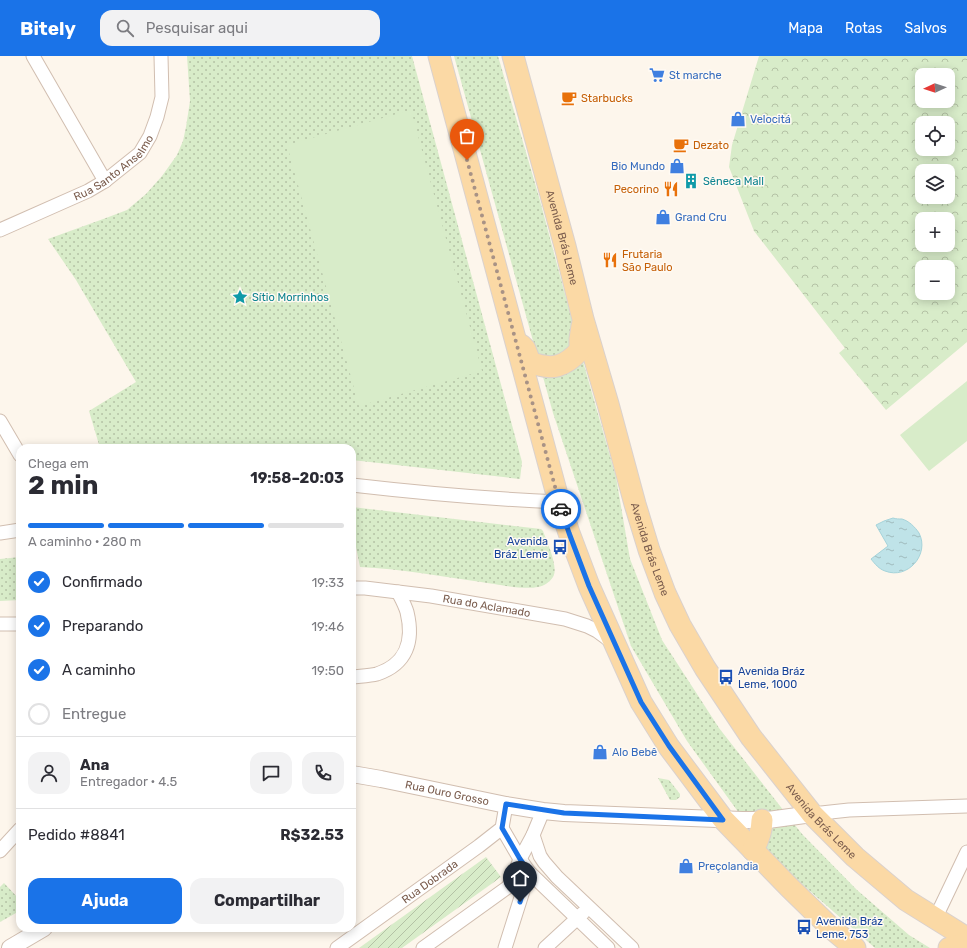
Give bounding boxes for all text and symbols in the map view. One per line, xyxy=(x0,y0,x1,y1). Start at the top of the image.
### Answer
search box xyxy=(100,10,380,46)
text: Bitely xyxy=(20,17,76,40)
icon: search xyxy=(114,17,136,39)
text: Pesquisar aqui xyxy=(146,19,248,37)
text: Mapa xyxy=(788,20,823,37)
text: Rotas xyxy=(845,20,882,37)
text: Salvos xyxy=(904,20,947,37)
supermarket icon: St marche xyxy=(648,66,666,84)
north arrow xyxy=(915,68,955,108)
map controls xyxy=(915,68,955,300)
place label: St marche xyxy=(669,69,722,82)
cafe icon: Starbucks xyxy=(560,89,578,107)
place label: Starbucks xyxy=(581,92,633,105)
shop icon: Velocitá xyxy=(729,110,747,128)
place label: Velocitá xyxy=(750,113,791,126)
button: locate xyxy=(915,116,955,156)
pin xyxy=(450,119,484,160)
icon: bag xyxy=(456,125,478,147)
street label: Rua Santo Anselmo xyxy=(72,133,156,204)
cafe icon: Dezato xyxy=(672,136,690,154)
place label: Dezato xyxy=(693,139,729,152)
shop icon: Bio Mundo xyxy=(668,157,686,175)
place label: Bio Mundo xyxy=(611,160,665,173)
button: layers xyxy=(915,164,955,204)
building icon: Sêneca Mall xyxy=(682,172,700,190)
place label: Sêneca Mall xyxy=(703,175,764,188)
restaurant icon: Pecorino xyxy=(662,180,680,198)
place label: Pecorino xyxy=(614,183,659,196)
street label: Avenida Brás Leme xyxy=(543,189,580,286)
shop icon: Grand Cru xyxy=(654,208,672,226)
place label: Grand Cru xyxy=(675,211,727,224)
button: + xyxy=(915,212,955,252)
place label: Frutaria São Paulo xyxy=(622,248,673,274)
restaurant icon: Frutaria São Paulo xyxy=(601,251,619,269)
button: − xyxy=(915,260,955,300)
place icon: Sítio Morrinhos xyxy=(231,288,249,306)
place label: Sítio Morrinhos xyxy=(252,291,329,304)
text: Chega em xyxy=(28,456,89,471)
text: 19:58–20:03 xyxy=(250,469,344,487)
text: 2 min xyxy=(28,470,98,501)
courier xyxy=(541,489,581,529)
icon: car xyxy=(550,498,572,520)
street label: Avenida Brás Leme xyxy=(628,501,672,598)
text: A caminho · 280 m xyxy=(28,534,141,549)
place label: Avenida Bráz Leme xyxy=(494,535,548,561)
bus stop icon: Avenida Bráz Leme xyxy=(551,538,569,556)
icon: check xyxy=(28,571,50,593)
text: Confirmado xyxy=(62,573,143,591)
text: 19:33 xyxy=(312,575,344,590)
street label: Rua do Aclamado xyxy=(442,592,531,620)
icon: check xyxy=(28,615,50,637)
text: Preparando xyxy=(62,617,143,635)
text: 19:46 xyxy=(311,619,344,634)
icon: check xyxy=(28,659,50,681)
text: A caminho xyxy=(62,661,136,679)
text: 19:50 xyxy=(311,663,344,678)
place label: Avenida Bráz Leme, 1000 xyxy=(738,665,805,691)
bus stop icon: Avenida Bráz Leme, 1000 xyxy=(717,668,735,686)
text: Entregue xyxy=(62,705,126,723)
shop icon: Alo Bebê xyxy=(591,743,609,761)
place label: Alo Bebê xyxy=(612,746,657,759)
button: person xyxy=(28,752,70,794)
button: chat xyxy=(250,752,292,794)
button: phone xyxy=(302,752,344,794)
text: Ana xyxy=(80,756,109,774)
text: Entregador · 4.5 xyxy=(80,774,177,789)
street label: Rua Ouro Grosso xyxy=(404,778,490,808)
street label: Avenida Brás Leme xyxy=(783,781,859,862)
text: Pedido #8841 xyxy=(28,826,125,844)
text: R$32.53 xyxy=(280,826,344,844)
street label: Rua Dobrada xyxy=(399,857,460,906)
shop icon: Preçolandia xyxy=(677,857,695,875)
place label: Preçolandia xyxy=(698,860,758,873)
pin xyxy=(503,861,537,902)
icon: home xyxy=(509,867,531,889)
button: Ajuda xyxy=(28,878,182,924)
button: Compartilhar xyxy=(190,878,344,924)
place label: Avenida Bráz Leme, 753 xyxy=(816,915,883,941)
bus stop icon: Avenida Bráz Leme, 753 xyxy=(795,918,813,936)

